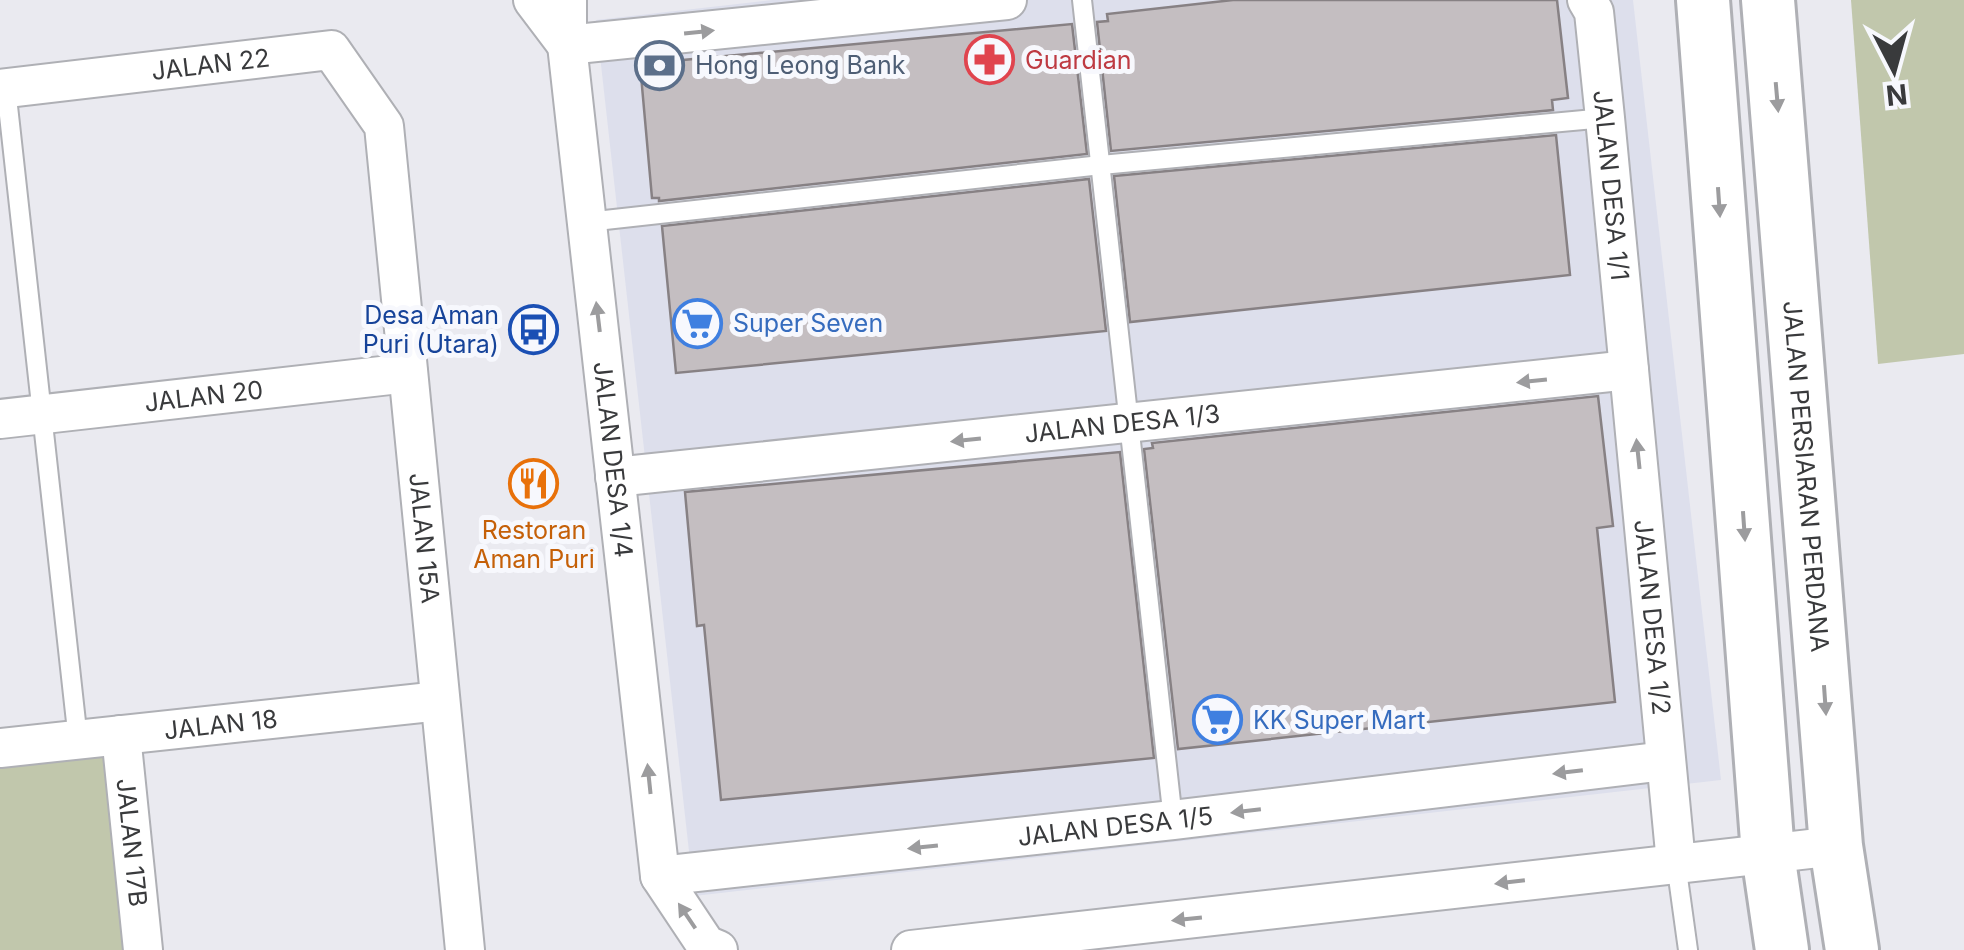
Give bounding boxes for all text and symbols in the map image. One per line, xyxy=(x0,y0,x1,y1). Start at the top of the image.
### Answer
north arrow xyxy=(1844,20,1944,120)
one-way arrow xyxy=(684,23,715,39)
pharmacy icon: Guardian xyxy=(964,34,1016,86)
bank icon: Hong Leong Bank xyxy=(634,39,686,91)
street label: JALAN 22 xyxy=(150,42,271,86)
place label: Guardian xyxy=(1025,45,1132,75)
place label: Hong Leong Bank xyxy=(695,50,906,80)
text: N xyxy=(1884,77,1909,113)
one-way arrow xyxy=(1769,82,1785,114)
street label: JALAN DESA 1/1 xyxy=(1587,89,1635,282)
one-way arrow xyxy=(1711,186,1727,218)
supermarket icon: Super Seven xyxy=(672,297,724,349)
place label: Desa Aman Puri (Utara) xyxy=(363,300,499,359)
street label: JALAN PERSIARAN PERDANA xyxy=(1777,300,1835,653)
one-way arrow xyxy=(590,301,606,333)
bus stop icon: Desa Aman Puri (Utara) xyxy=(508,303,560,355)
place label: Super Seven xyxy=(733,308,883,338)
street label: JALAN DESA 1/4 xyxy=(588,360,639,559)
one-way arrow xyxy=(1516,373,1548,389)
street label: JALAN 20 xyxy=(143,374,265,418)
street label: JALAN DESA 1/3 xyxy=(1023,398,1221,449)
one-way arrow xyxy=(949,432,981,448)
one-way arrow xyxy=(1629,438,1645,470)
restaurant icon: Restoran Aman Puri xyxy=(508,458,560,510)
street label: JALAN 15A xyxy=(403,471,446,605)
one-way arrow xyxy=(1736,510,1752,542)
place label: Restoran Aman Puri xyxy=(473,515,595,574)
street label: JALAN DESA 1/2 xyxy=(1628,518,1677,716)
one-way arrow xyxy=(1818,685,1834,717)
supermarket icon: KK Super Mart xyxy=(1192,694,1244,746)
street label: JALAN 18 xyxy=(162,703,279,745)
place label: KK Super Mart xyxy=(1253,705,1425,735)
one-way arrow xyxy=(641,763,657,795)
one-way arrow xyxy=(1552,764,1584,780)
street label: JALAN 17B xyxy=(111,777,153,908)
street label: JALAN DESA 1/5 xyxy=(1016,800,1215,852)
one-way arrow xyxy=(1229,803,1261,819)
one-way arrow xyxy=(906,840,938,856)
one-way arrow xyxy=(1494,874,1526,890)
one-way arrow xyxy=(678,903,696,930)
one-way arrow xyxy=(1171,911,1203,927)

